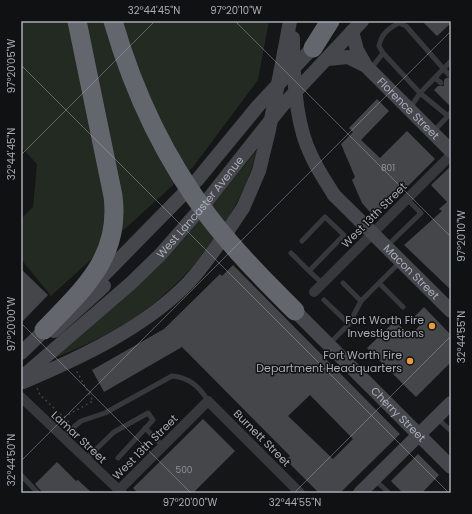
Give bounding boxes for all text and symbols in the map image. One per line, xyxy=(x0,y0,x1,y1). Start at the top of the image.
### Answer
text: 32°44'45"N xyxy=(128,3,180,18)
text: 97°20'10"W xyxy=(210,3,262,18)
text: 97°20'05"W xyxy=(4,38,19,93)
street label: Florence Street xyxy=(374,74,443,143)
text: 32°44'45"N xyxy=(4,128,19,180)
street label: West Lancaster Avenue xyxy=(153,153,247,262)
house number: 801 xyxy=(381,162,395,174)
street label: West 13th Street xyxy=(338,179,410,251)
text: 97°20'10"W xyxy=(454,210,469,262)
street label: Macon Street xyxy=(380,240,443,303)
text: 97°20'00"W xyxy=(4,296,19,351)
text: 32°44'55"N xyxy=(454,311,469,363)
place label: Fort Worth Fire Investigations xyxy=(345,312,424,341)
marker: Fort Worth Fire Investigations xyxy=(427,321,437,331)
place label: Fort Worth Fire Department Headquarters xyxy=(256,347,402,376)
marker: Fort Worth Fire Department Headquarters xyxy=(405,356,415,366)
street label: Cherry Street xyxy=(367,383,429,445)
street label: Burnett Street xyxy=(230,406,294,470)
street label: Lamar Street xyxy=(48,407,110,467)
street label: West 13th Street xyxy=(109,411,181,483)
text: 32°44'50"N xyxy=(4,434,19,486)
house number: 500 xyxy=(176,464,193,476)
text: 97°20'00"W xyxy=(163,495,218,510)
text: 32°44'55"N xyxy=(269,495,321,510)

